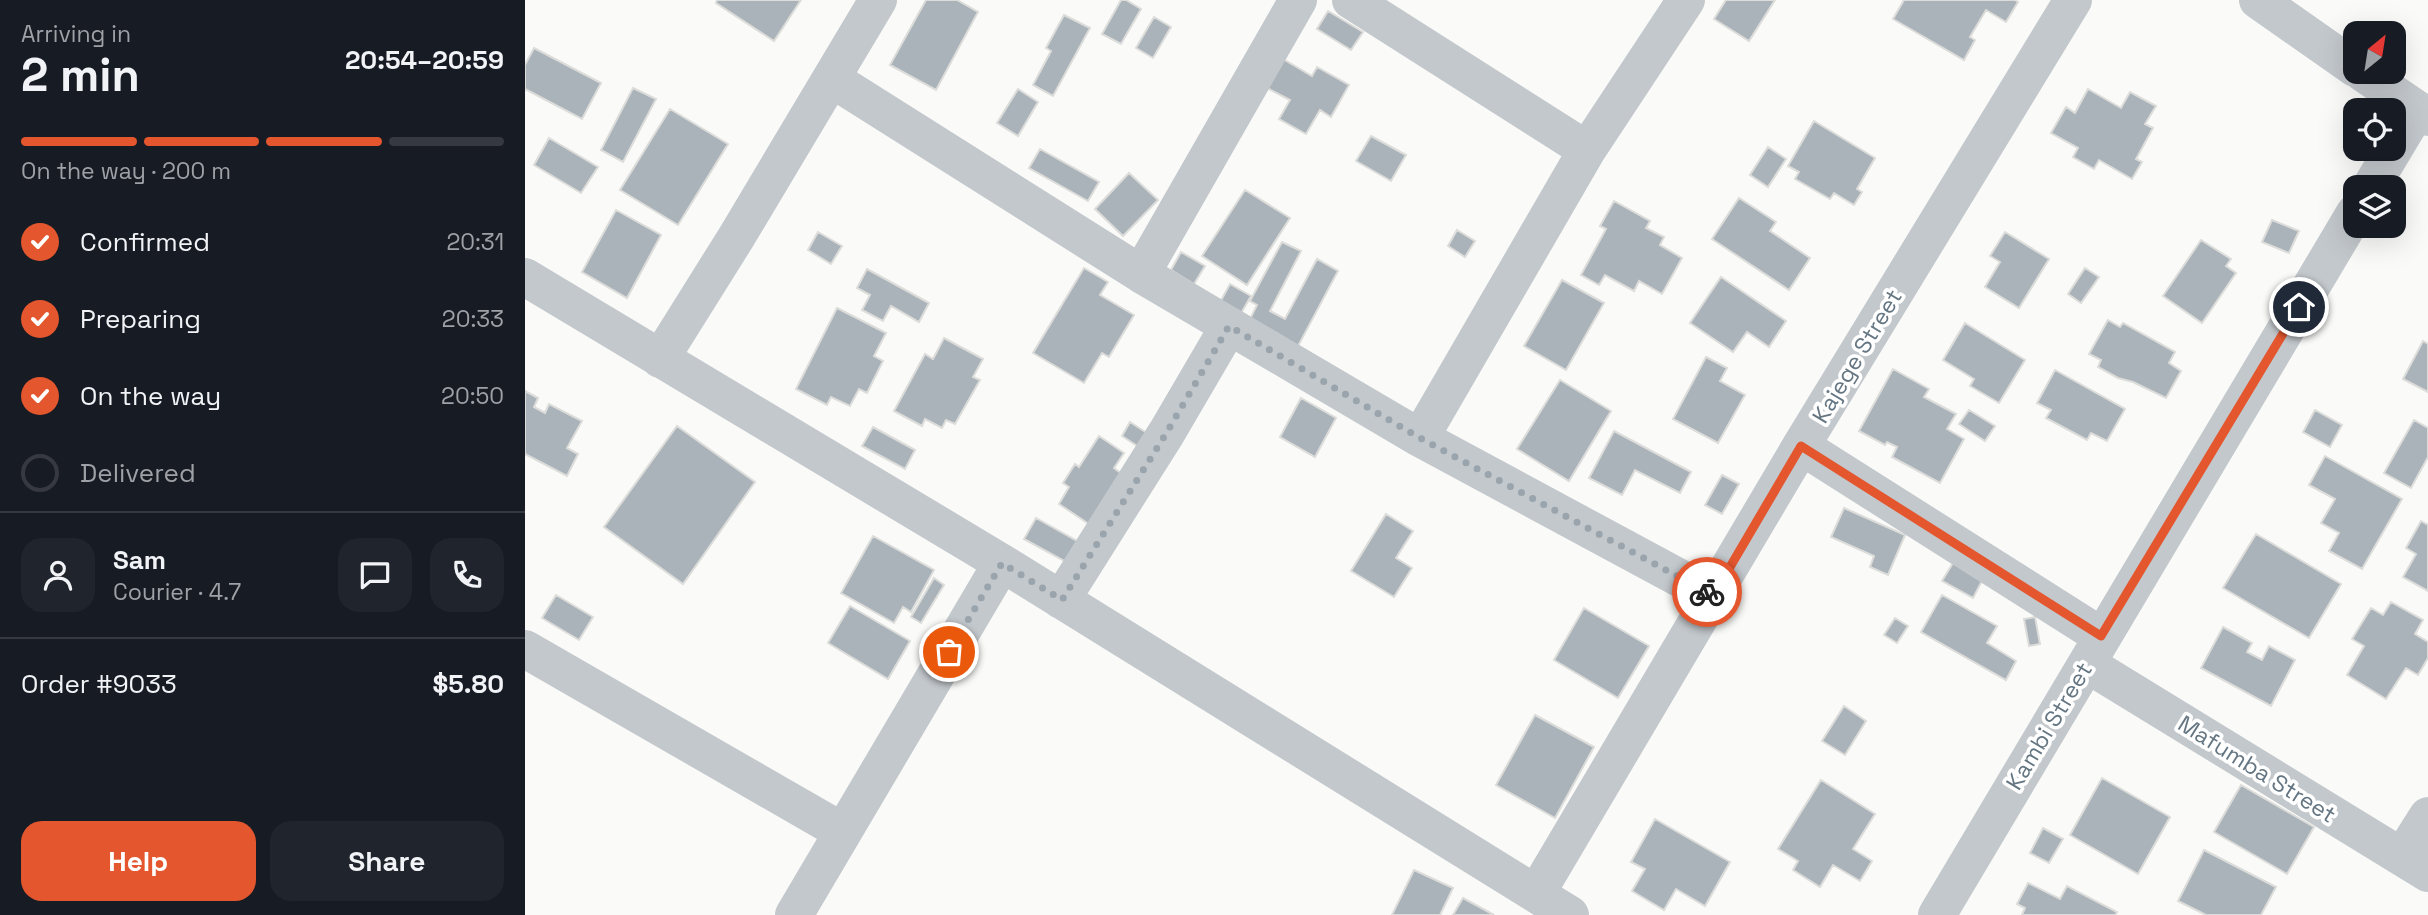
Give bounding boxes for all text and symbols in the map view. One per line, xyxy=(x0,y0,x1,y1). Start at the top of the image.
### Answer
text: Arriving in xyxy=(21,19,131,49)
north arrow xyxy=(2343,21,2406,84)
map controls xyxy=(2343,21,2406,238)
text: 20:54–20:59 xyxy=(345,43,504,77)
text: 2 min xyxy=(21,46,140,104)
button: locate xyxy=(2343,98,2406,161)
text: On the way · 200 m xyxy=(21,156,231,186)
button: layers xyxy=(2343,175,2406,238)
icon: check xyxy=(21,223,59,261)
text: Confirmed xyxy=(80,225,210,259)
text: 20:31 xyxy=(446,227,504,257)
pin xyxy=(2269,277,2329,337)
street label: Kajege Street xyxy=(1805,283,1909,429)
icon: home xyxy=(2280,288,2318,326)
icon: check xyxy=(21,300,59,338)
text: Preparing xyxy=(80,302,201,336)
text: 20:33 xyxy=(442,304,504,334)
icon: check xyxy=(21,377,59,415)
text: On the way xyxy=(80,379,221,413)
text: 20:50 xyxy=(441,381,504,411)
text: Delivered xyxy=(80,456,196,490)
button: person xyxy=(21,538,95,612)
button: chat xyxy=(338,538,412,612)
button: phone xyxy=(430,538,504,612)
text: Sam xyxy=(113,543,166,577)
courier xyxy=(1672,557,1742,627)
icon: bike xyxy=(1688,573,1726,611)
text: Courier · 4.7 xyxy=(113,577,241,607)
pin xyxy=(919,622,979,682)
icon: bag xyxy=(930,633,968,671)
street label: Kambi Street xyxy=(1999,657,2099,795)
text: Order #9033 xyxy=(21,667,177,701)
text: $5.80 xyxy=(432,667,504,701)
street label: Mafumba Street xyxy=(2172,708,2342,830)
button: Help xyxy=(21,821,256,901)
button: Share xyxy=(270,821,504,901)

